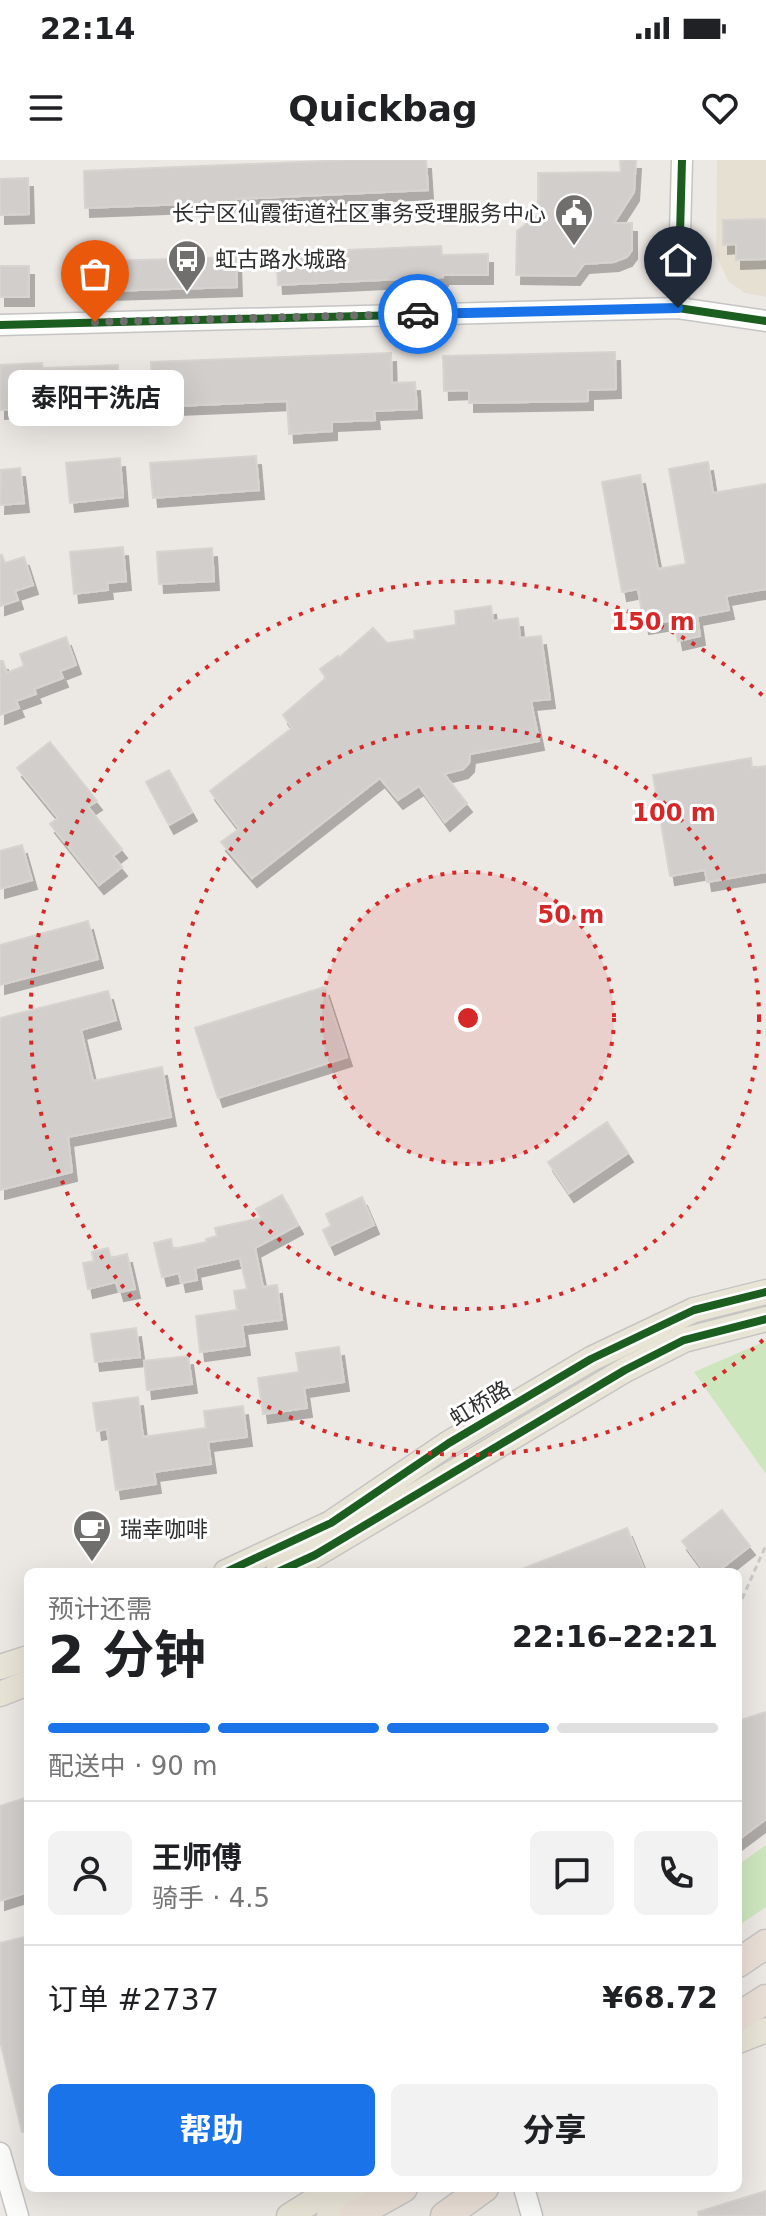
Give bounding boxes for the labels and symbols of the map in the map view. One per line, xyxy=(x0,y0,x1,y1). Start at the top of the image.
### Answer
public building icon: 长宁区仙霞街道社区事务受理服务中心 xyxy=(553,192,595,247)
place label: 长宁区仙霞街道社区事务受理服务中心 xyxy=(172,201,546,226)
pin xyxy=(644,226,712,308)
bus stop icon: 虹古路水城路 xyxy=(166,238,208,293)
pin xyxy=(61,240,129,322)
place label: 虹古路水城路 xyxy=(215,247,347,272)
courier xyxy=(378,274,458,354)
callout: 泰阳干洗店 xyxy=(7,370,183,426)
text: 150 m xyxy=(611,608,695,636)
text: 100 m xyxy=(632,799,716,827)
text: 50 m xyxy=(538,901,604,929)
centre of rings xyxy=(454,1004,482,1032)
street label: 虹桥路 xyxy=(446,1376,515,1431)
cafe icon: 瑞幸咖啡 xyxy=(71,1508,113,1563)
place label: 瑞幸咖啡 xyxy=(120,1517,208,1542)

